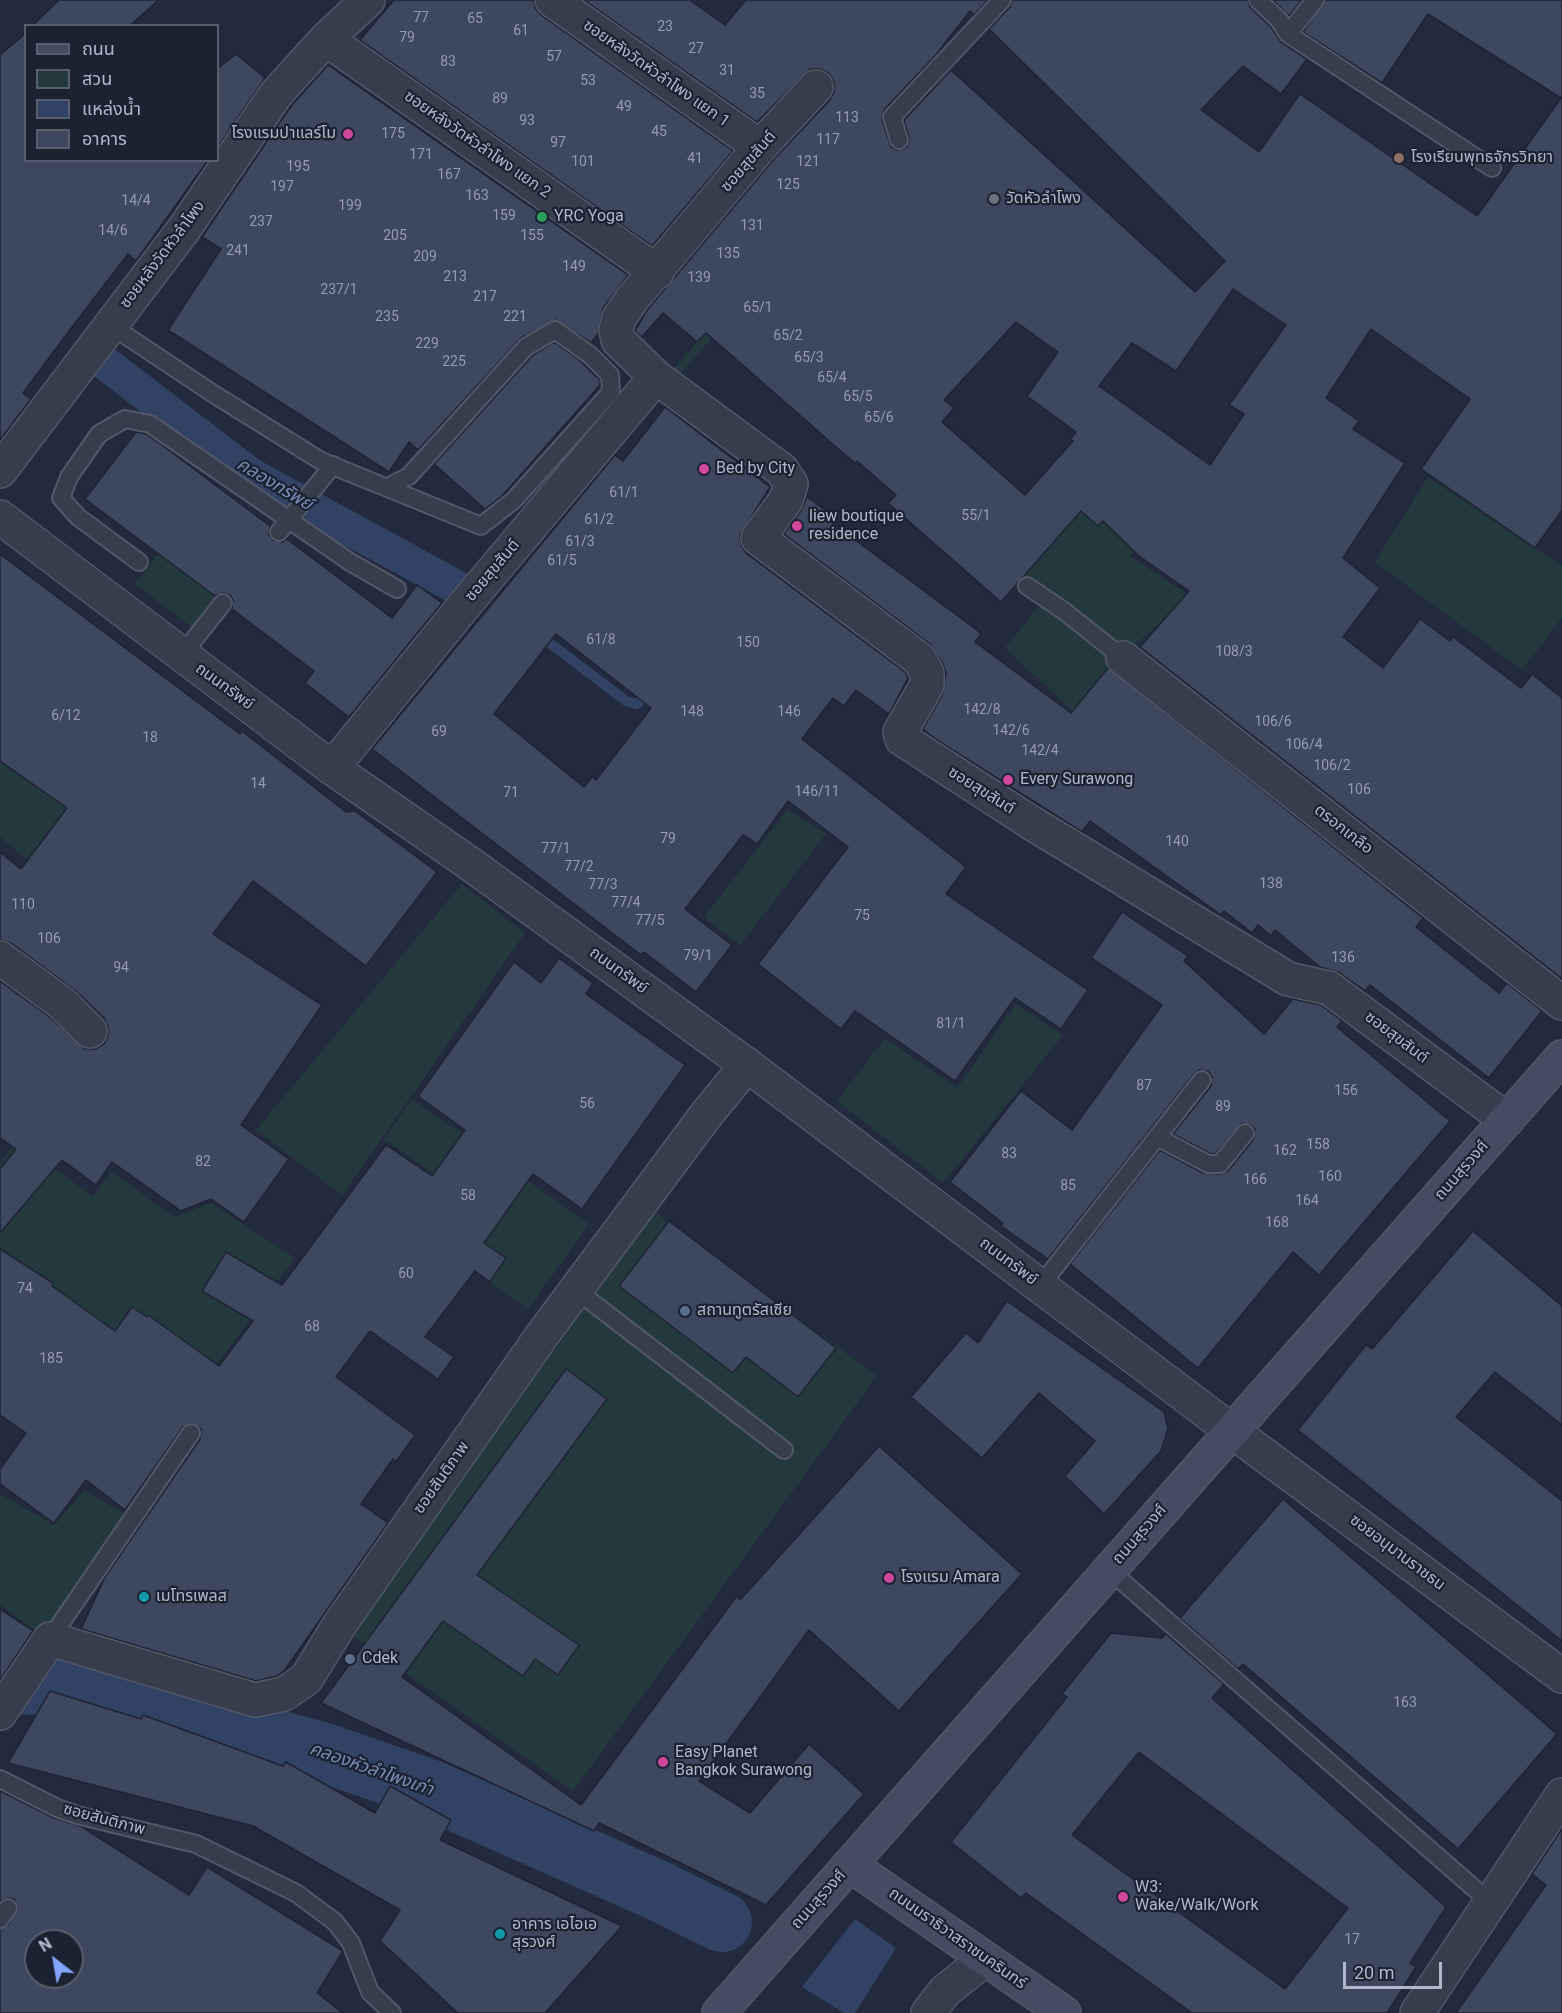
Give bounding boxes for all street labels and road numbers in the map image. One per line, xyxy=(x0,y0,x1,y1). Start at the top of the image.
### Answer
street label: ซอยหลังวัดหัวลำโพง แยก 1 xyxy=(579,16,733,132)
street label: ซอยหลังวัดหัวลำโพง แยก 2 xyxy=(400,87,554,203)
street label: ซอยสุขสันต์ xyxy=(717,128,781,196)
street label: ซอยหลังวัดหัวลำโพง xyxy=(116,197,210,313)
street label: ซอยสุขสันต์ xyxy=(462,536,524,606)
street label: ถนนทรัพย์ xyxy=(191,659,257,715)
street label: ซอยสุขสันต์ xyxy=(944,763,1018,819)
street label: ตรอกเกลือ xyxy=(1310,801,1376,859)
street label: ถนนทรัพย์ xyxy=(585,943,651,999)
street label: ซอยสุขสันต์ xyxy=(1360,1008,1432,1068)
street label: ถนนสุรวงศ์ xyxy=(1431,1137,1493,1205)
street label: ถนนทรัพย์ xyxy=(975,1234,1041,1290)
street label: ซอยสันติภาพ xyxy=(410,1438,474,1518)
street label: ถนนสุรวงศ์ xyxy=(1109,1501,1171,1569)
street label: ซอยอนุมานราชธน xyxy=(1346,1511,1448,1595)
street label: ซอยสันติภาพ xyxy=(61,1800,147,1840)
street label: ถนนสุรวงศ์ xyxy=(788,1867,850,1933)
street label: ถนนนราธิวาสราชนครินทร์ xyxy=(885,1884,1029,1994)

